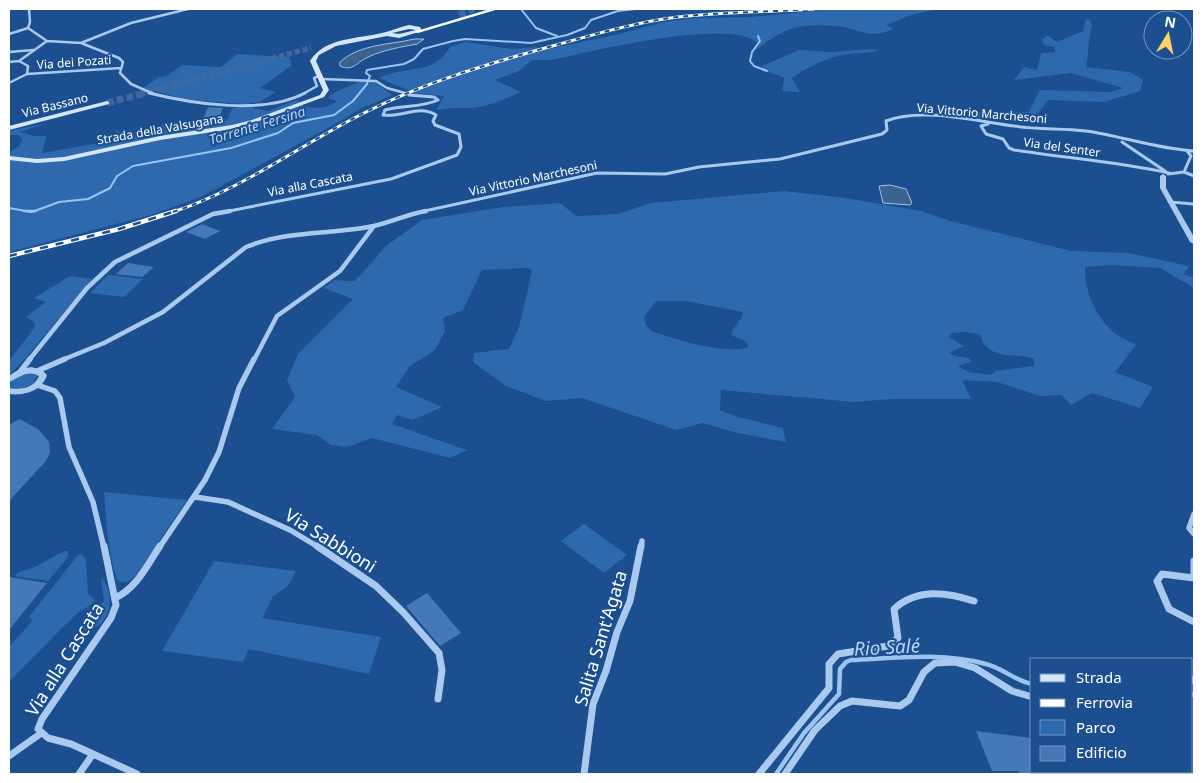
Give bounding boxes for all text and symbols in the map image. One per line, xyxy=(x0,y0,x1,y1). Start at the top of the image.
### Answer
north arrow xyxy=(1143,10,1193,60)
text: N xyxy=(1163,11,1178,32)
street label: Via dei Pozati xyxy=(36,51,112,73)
street label: Via Bassano xyxy=(20,89,90,121)
street label: Via Vittorio Marchesoni xyxy=(916,99,1048,127)
water label: Torrente Fersina xyxy=(206,101,308,149)
street label: Strada della Valsugana xyxy=(95,110,225,148)
street label: Via del Senter xyxy=(1023,133,1102,161)
street label: Via Vittorio Marchesoni xyxy=(467,156,599,200)
street label: Via alla Cascata xyxy=(266,167,354,201)
street label: Via Sabbioni xyxy=(281,502,381,578)
street label: Salita Sant'Agata xyxy=(568,567,632,709)
street label: Via alla Cascata xyxy=(19,598,109,720)
water label: Rio Salé xyxy=(853,632,921,662)
legend xyxy=(1030,658,1193,773)
text: Strada xyxy=(1076,667,1122,687)
text: Ferrovia xyxy=(1076,692,1133,712)
text: Parco xyxy=(1076,717,1116,737)
text: Edificio xyxy=(1076,742,1127,762)

